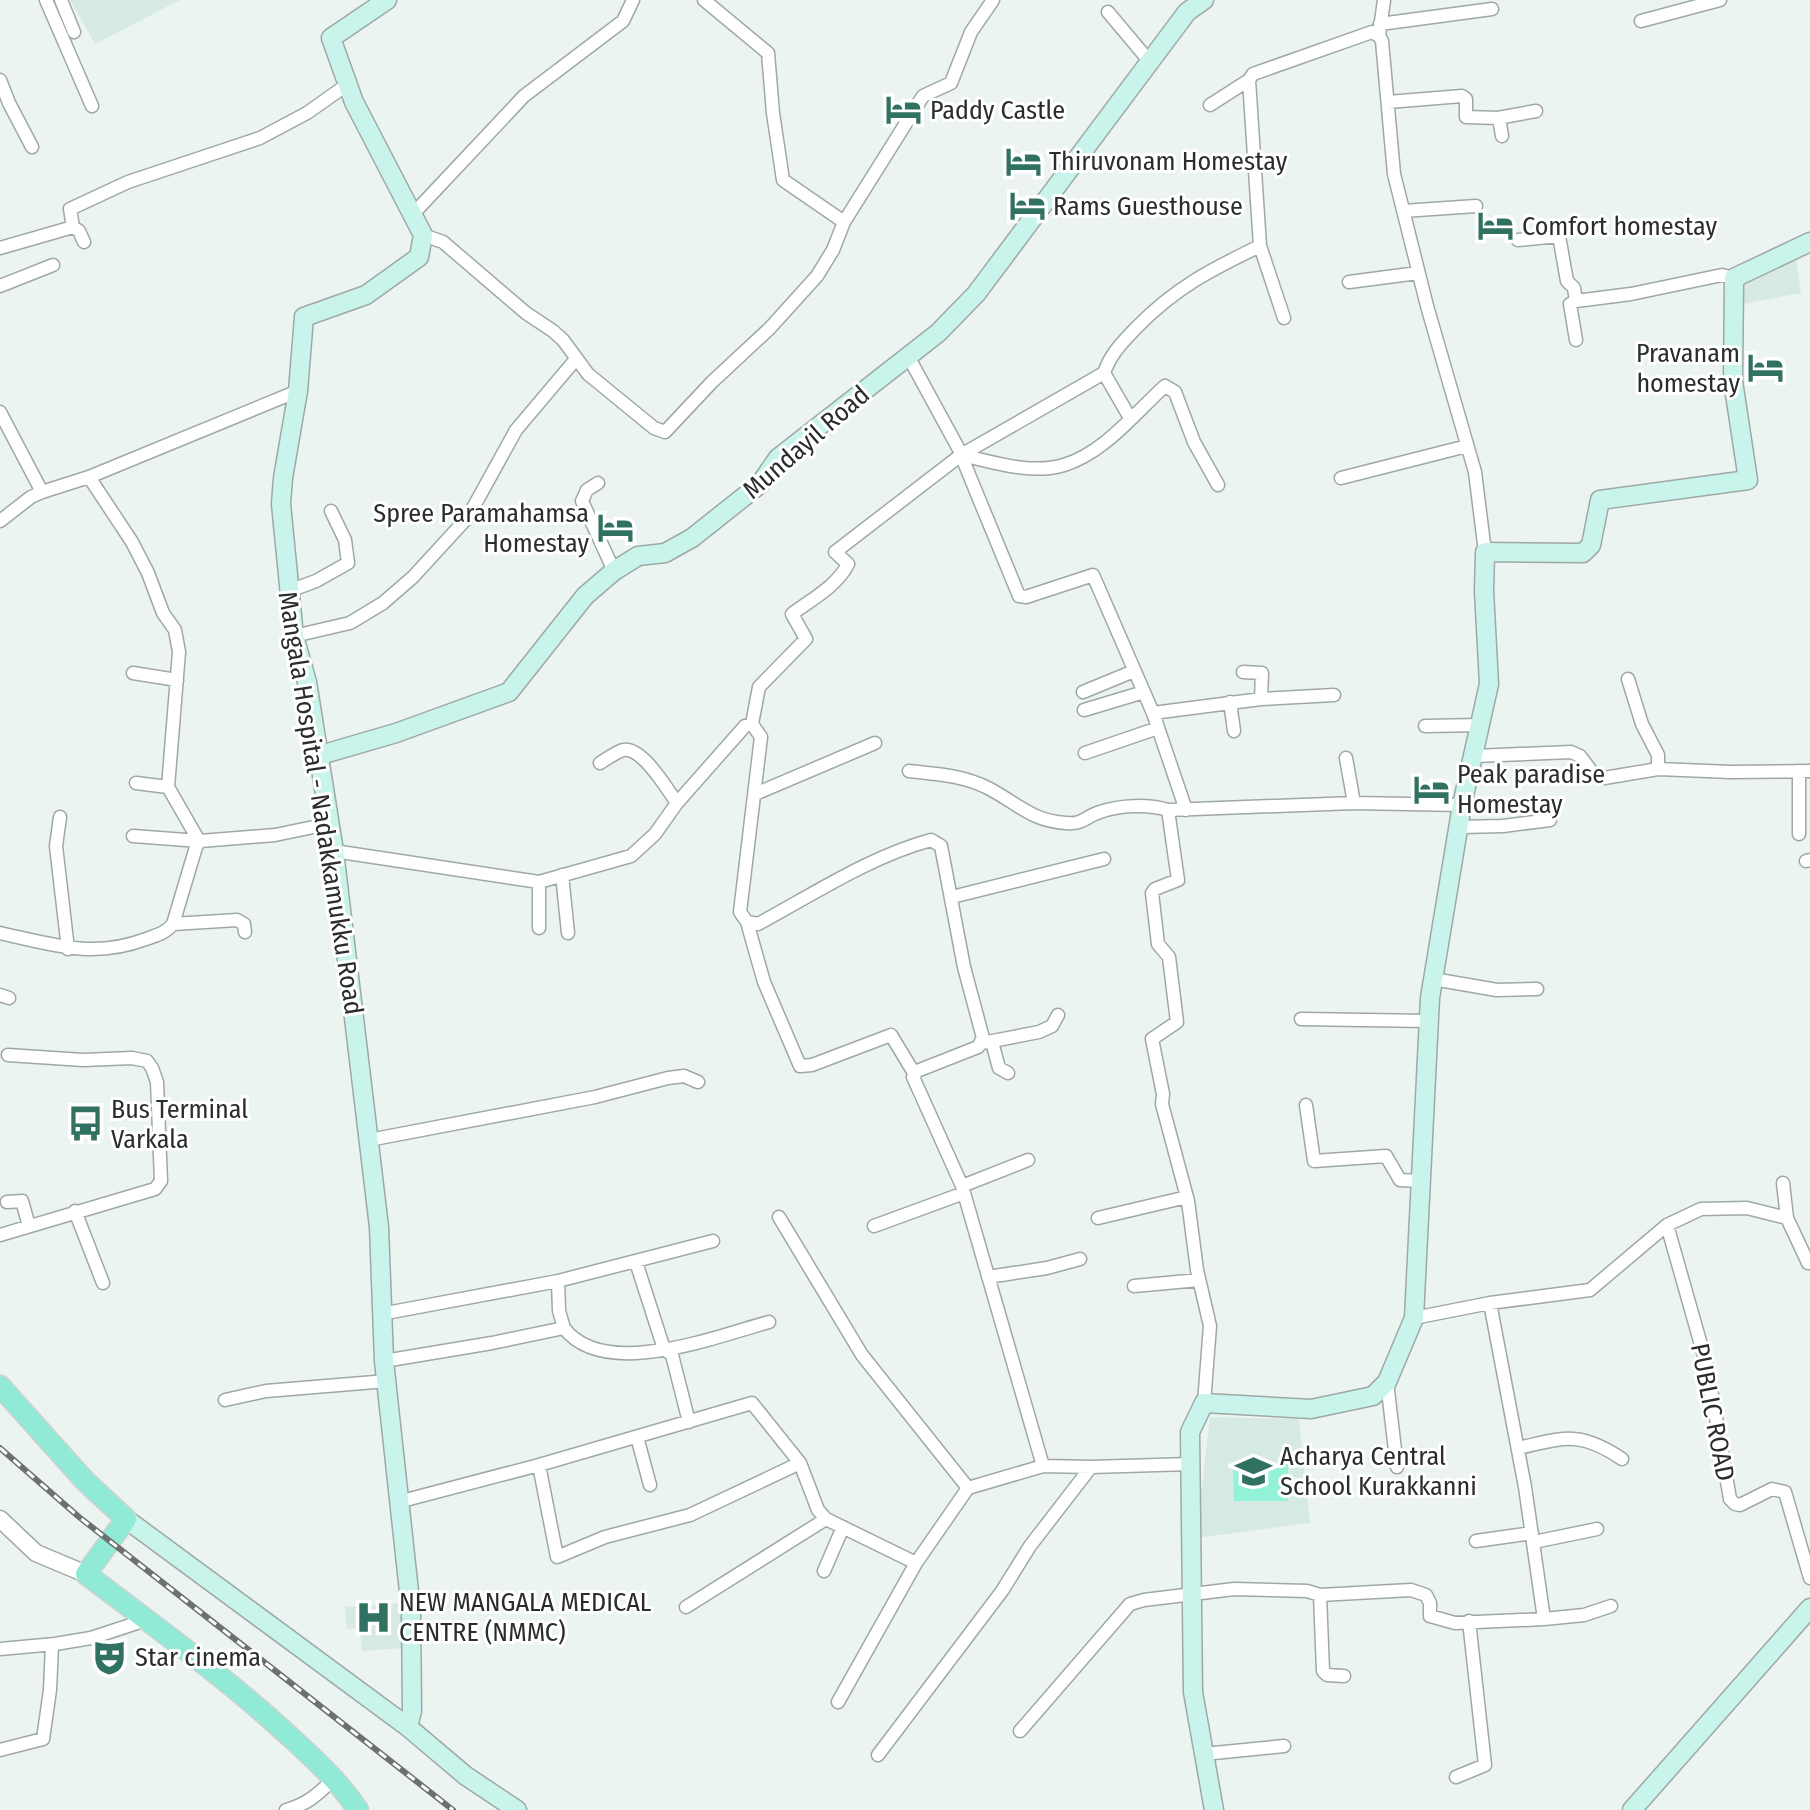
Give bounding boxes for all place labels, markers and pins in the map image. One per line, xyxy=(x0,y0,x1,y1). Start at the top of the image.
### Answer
hotel icon: Paddy Castle xyxy=(885,91,923,129)
place label: Paddy Castle xyxy=(930,95,1065,126)
hotel icon: Thiruvonam Homestay xyxy=(1004,142,1042,180)
place label: Thiruvonam Homestay xyxy=(1049,146,1288,177)
hotel icon: Rams Guesthouse xyxy=(1008,187,1046,225)
place label: Rams Guesthouse xyxy=(1053,191,1243,222)
hotel icon: Comfort homestay xyxy=(1477,207,1515,245)
place label: Comfort homestay xyxy=(1522,211,1717,242)
place label: Pravanam homestay xyxy=(1636,338,1740,399)
hotel icon: Pravanam homestay xyxy=(1747,349,1785,387)
place label: Spree Paramahamsa Homestay xyxy=(373,498,589,559)
hotel icon: Spree Paramahamsa Homestay xyxy=(596,509,634,547)
place label: Peak paradise Homestay xyxy=(1457,759,1605,820)
hotel icon: Peak paradise Homestay xyxy=(1412,770,1450,808)
place label: Bus Terminal Varkala xyxy=(111,1094,248,1155)
bus stop icon: Bus Terminal Varkala xyxy=(66,1105,104,1143)
place label: Acharya Central School Kurakkanni xyxy=(1280,1441,1477,1502)
school or university icon: Acharya Central School Kurakkanni xyxy=(1235,1452,1273,1490)
place label: NEW MANGALA MEDICAL CENTRE (NMMC) xyxy=(399,1587,652,1648)
hospital icon: NEW MANGALA MEDICAL CENTRE (NMMC) xyxy=(354,1598,392,1636)
theatre icon: Star cinema xyxy=(90,1638,128,1676)
place label: Star cinema xyxy=(135,1642,261,1673)

